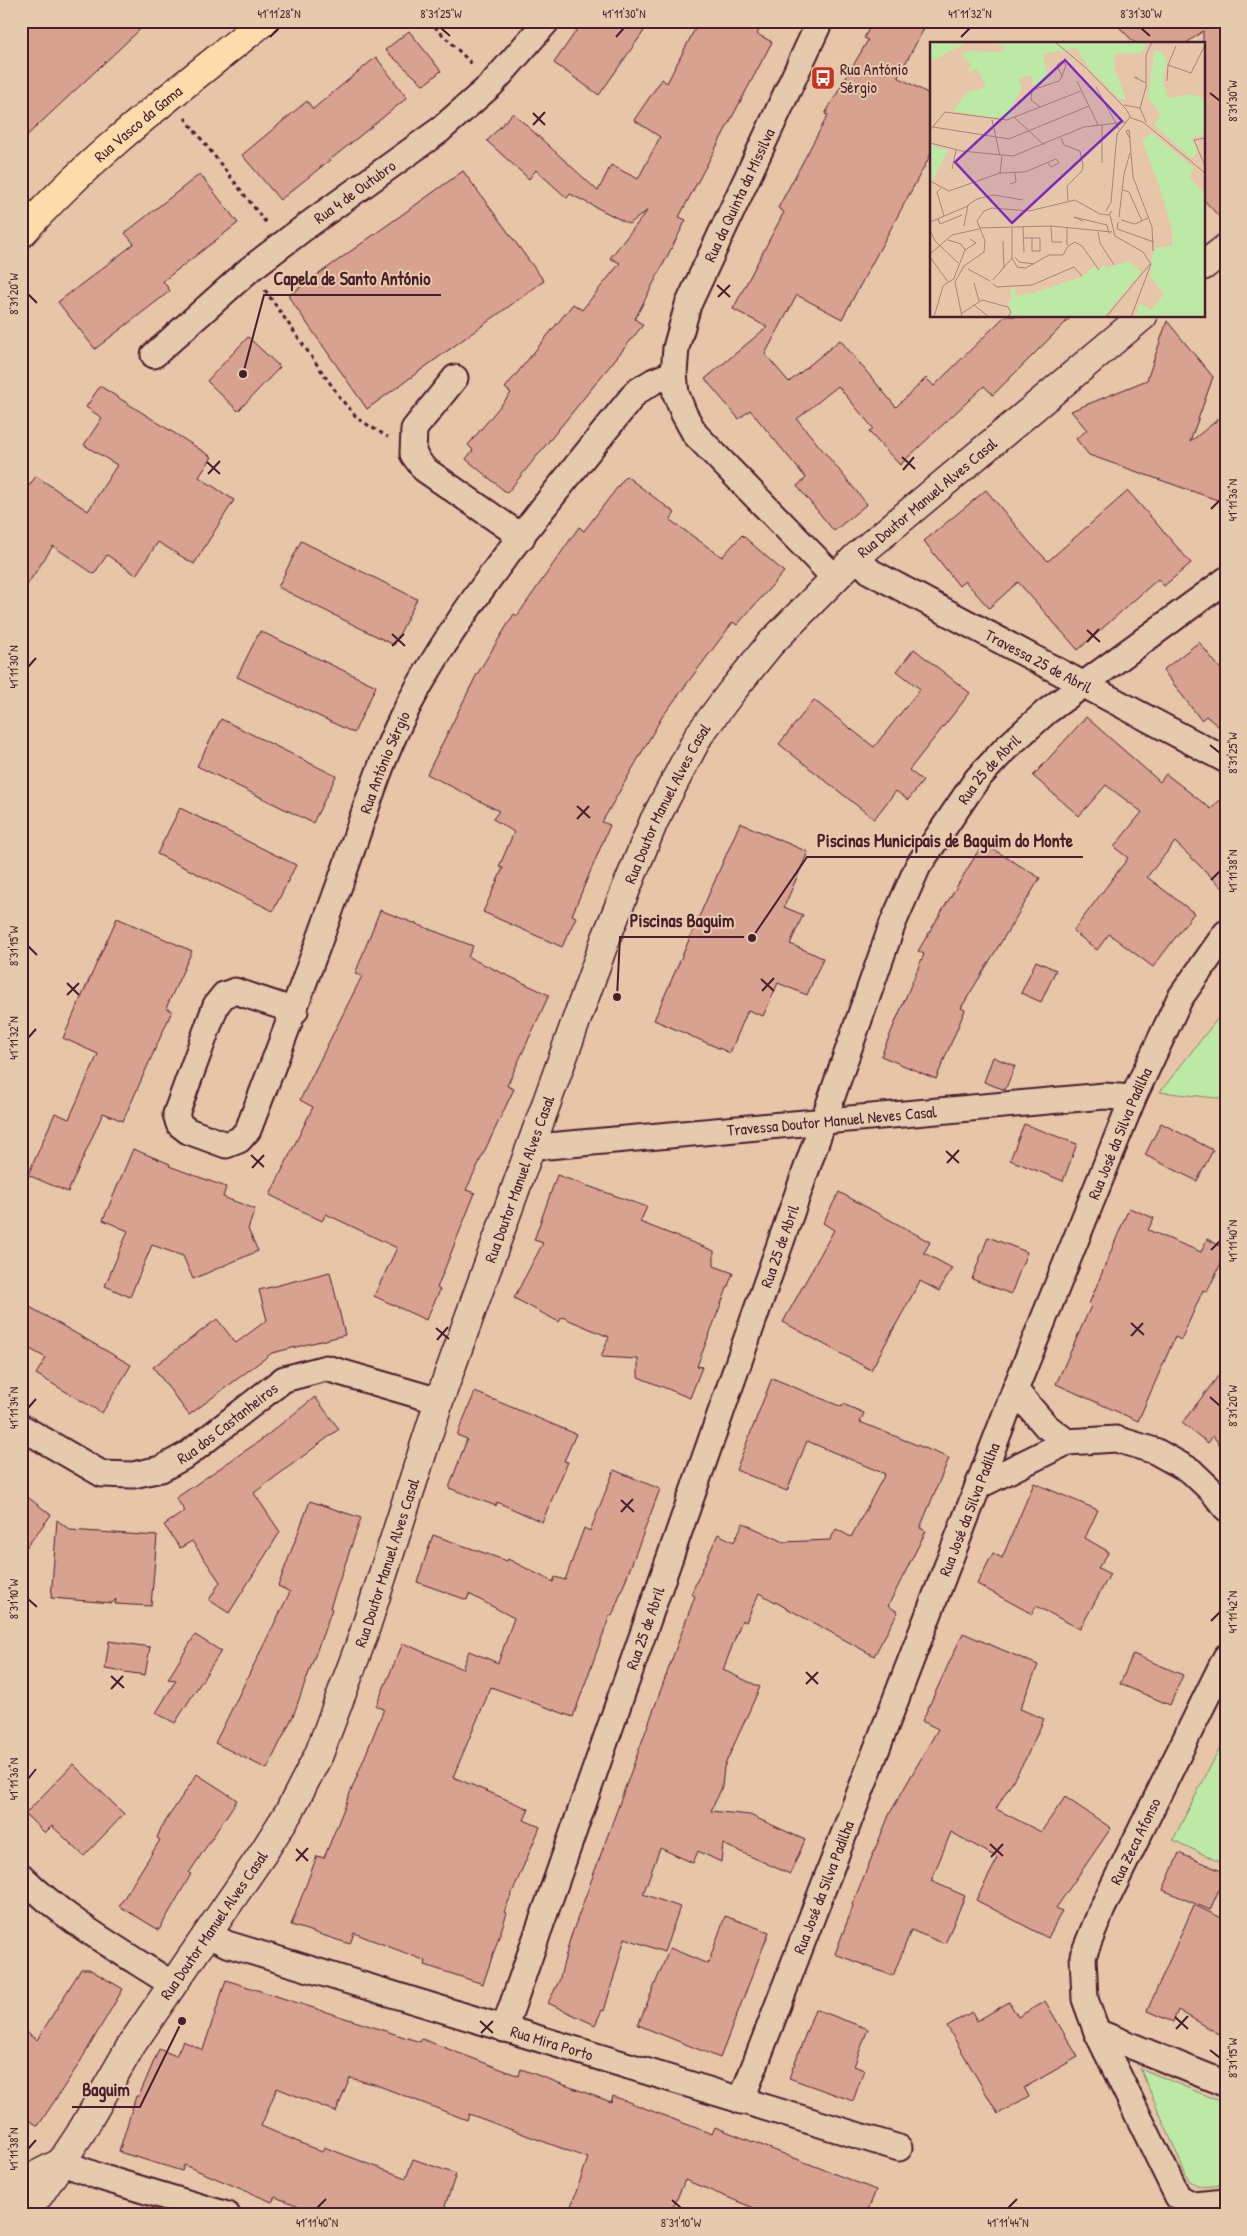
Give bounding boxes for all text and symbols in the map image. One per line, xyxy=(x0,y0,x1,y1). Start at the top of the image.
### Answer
text: 41°11'28"N xyxy=(257,5,301,22)
text: 8°31'25"W xyxy=(420,5,462,22)
text: 41°11'30"N xyxy=(602,5,646,22)
text: 41°11'32"N xyxy=(948,5,992,22)
text: 8°31'30"W xyxy=(1120,5,1162,22)
inset map xyxy=(930,42,1204,318)
place label: Rua António Sérgio xyxy=(840,58,908,98)
bus stop icon: Rua António Sérgio xyxy=(810,65,836,91)
street label: Rua Vasco da Gama xyxy=(89,80,186,167)
text: 8°31'30"W xyxy=(1224,80,1241,122)
street label: Rua da Quinta da Missilva xyxy=(698,125,780,265)
street label: Rua 4 de Outubro xyxy=(309,154,400,229)
callout: Capela de Santo António xyxy=(264,262,441,295)
text: Capela de Santo António xyxy=(274,266,431,292)
text: 8°31'20"W xyxy=(5,273,22,315)
street label: Rua Doutor Manuel Alves Casal xyxy=(852,432,1002,563)
text: 41°11'36"N xyxy=(1224,479,1241,521)
street label: Travessa 25 de Abril xyxy=(982,624,1097,698)
text: 41°11'30"N xyxy=(5,645,22,689)
street label: Rua António Sérgio xyxy=(354,706,415,816)
street label: Rua Doutor Manuel Alves Casal xyxy=(618,718,716,887)
street label: Rua 25 de Abril xyxy=(952,729,1026,808)
text: 8°31'25"W xyxy=(1224,732,1241,774)
callout: Piscinas Municipais de Baguim do Monte xyxy=(807,824,1083,857)
text: Piscinas Municipais de Baguim do Monte xyxy=(817,828,1074,854)
text: 41°11'38"N xyxy=(1224,850,1241,892)
callout: Piscinas Baguim xyxy=(620,904,744,937)
text: Piscinas Baguim xyxy=(630,908,734,934)
text: 8°31'15"W xyxy=(5,925,22,966)
text: 41°11'32"N xyxy=(5,1016,22,1060)
street label: Rua José da Silva Padilha xyxy=(1082,1064,1157,1203)
street label: Rua Doutor Manuel Alves Casal xyxy=(479,1092,560,1266)
street label: Travessa Doutor Manuel Neves Casal xyxy=(726,1100,938,1141)
street label: Rua 25 de Abril xyxy=(755,1201,804,1290)
text: 41°11'40"N xyxy=(1224,1220,1241,1262)
street label: Rua dos Castanheiros xyxy=(173,1377,282,1469)
text: 8°31'20"W xyxy=(1224,1385,1241,1427)
text: 41°11'34"N xyxy=(5,1387,22,1429)
street label: Rua José da Silva Padilha xyxy=(933,1440,1005,1579)
street label: Rua Doutor Manuel Alves Casal xyxy=(349,1475,424,1650)
text: 8°31'10"W xyxy=(5,1578,22,1619)
street label: Rua 25 de Abril xyxy=(620,1583,670,1672)
text: 41°11'42"N xyxy=(1224,1591,1241,1633)
text: 41°11'36"N xyxy=(5,1758,22,1800)
street label: Rua Zeca Afonso xyxy=(1104,1793,1166,1888)
street label: Rua José da Silva Padilha xyxy=(788,1817,859,1957)
street label: Rua Doutor Manuel Alves Casal xyxy=(155,1845,273,2004)
street label: Rua Mira Porto xyxy=(508,2020,596,2066)
text: 8°31'15"W xyxy=(1224,2037,1241,2078)
callout: Baguim xyxy=(72,2074,140,2107)
text: Baguim xyxy=(82,2077,130,2103)
text: 41°11'38"N xyxy=(5,2128,22,2170)
text: 41°11'40"N xyxy=(296,2214,338,2231)
text: 8°31'10"W xyxy=(661,2214,702,2231)
text: 41°11'44"N xyxy=(987,2214,1029,2231)

